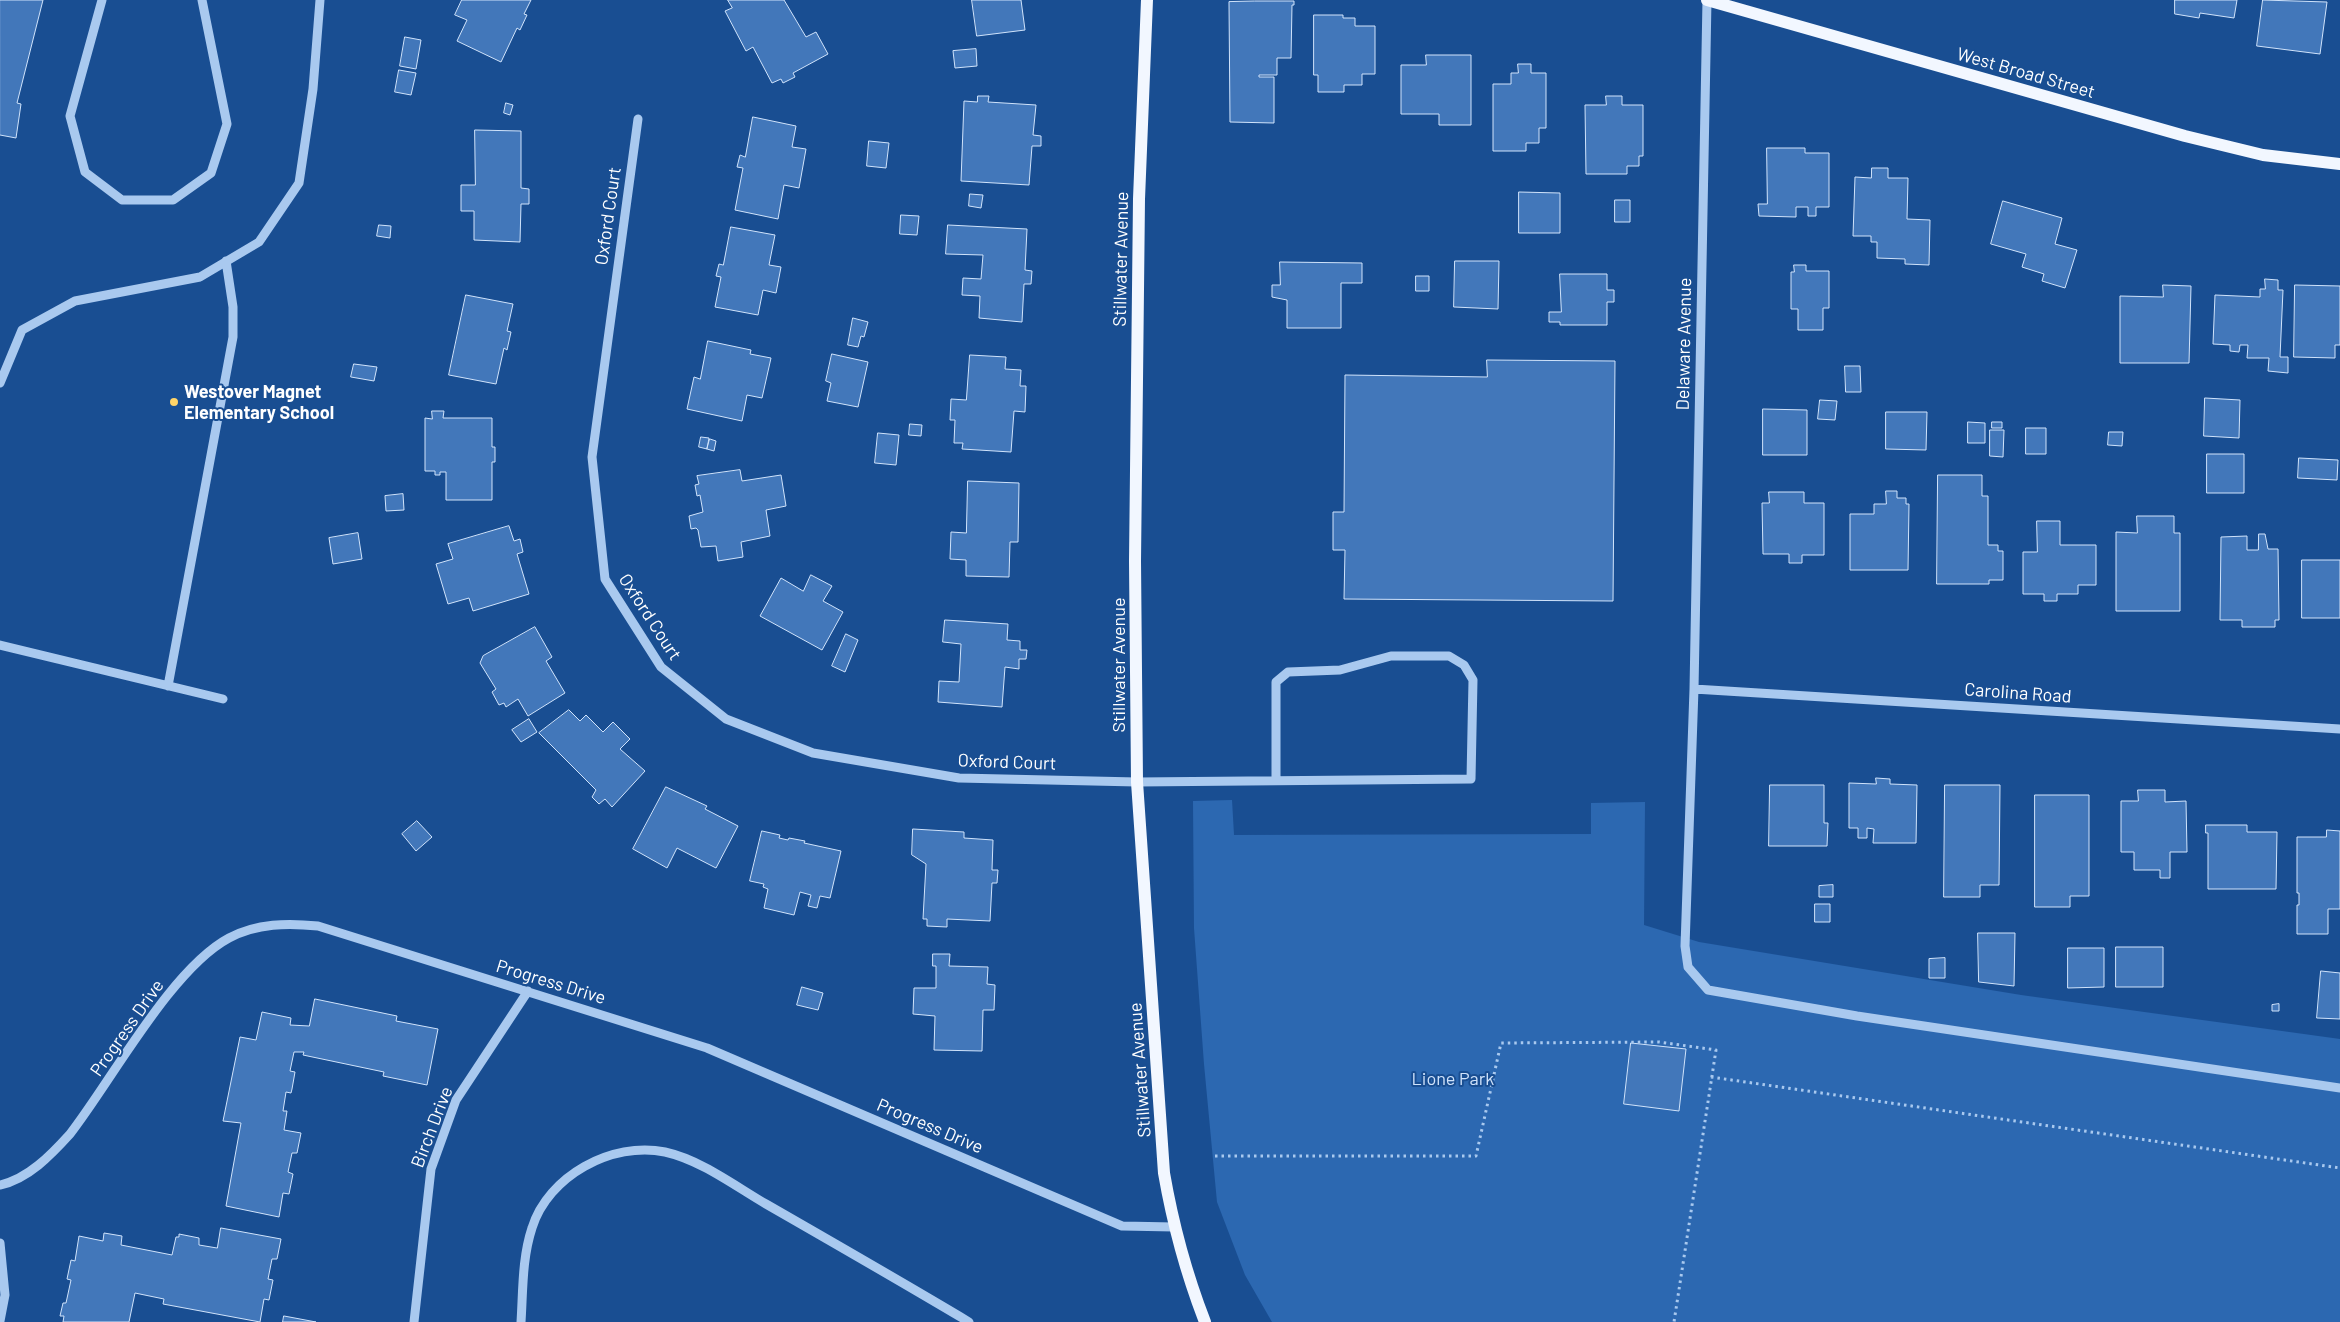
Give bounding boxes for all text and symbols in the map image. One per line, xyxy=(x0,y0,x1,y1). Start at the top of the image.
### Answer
street label: West Broad Street xyxy=(1955,43,2097,103)
street label: Oxford Court xyxy=(590,166,626,266)
street label: Stillwater Avenue xyxy=(1109,191,1133,327)
street label: Delaware Avenue xyxy=(1672,277,1696,411)
place label: Westover Magnet Elementary School xyxy=(184,381,334,424)
marker: Westover Magnet Elementary School xyxy=(168,396,180,408)
street label: Oxford Court xyxy=(614,570,686,664)
street label: Stillwater Avenue xyxy=(1108,597,1130,733)
street label: Carolina Road xyxy=(1964,678,2072,708)
street label: Oxford Court xyxy=(957,749,1057,775)
street label: Progress Drive xyxy=(494,955,608,1009)
street label: Progress Drive xyxy=(86,975,168,1081)
street label: Stillwater Avenue xyxy=(1125,1002,1155,1138)
park label: Lione Park xyxy=(1412,1068,1494,1090)
street label: Birch Drive xyxy=(407,1083,457,1171)
street label: Progress Drive xyxy=(874,1094,986,1158)

